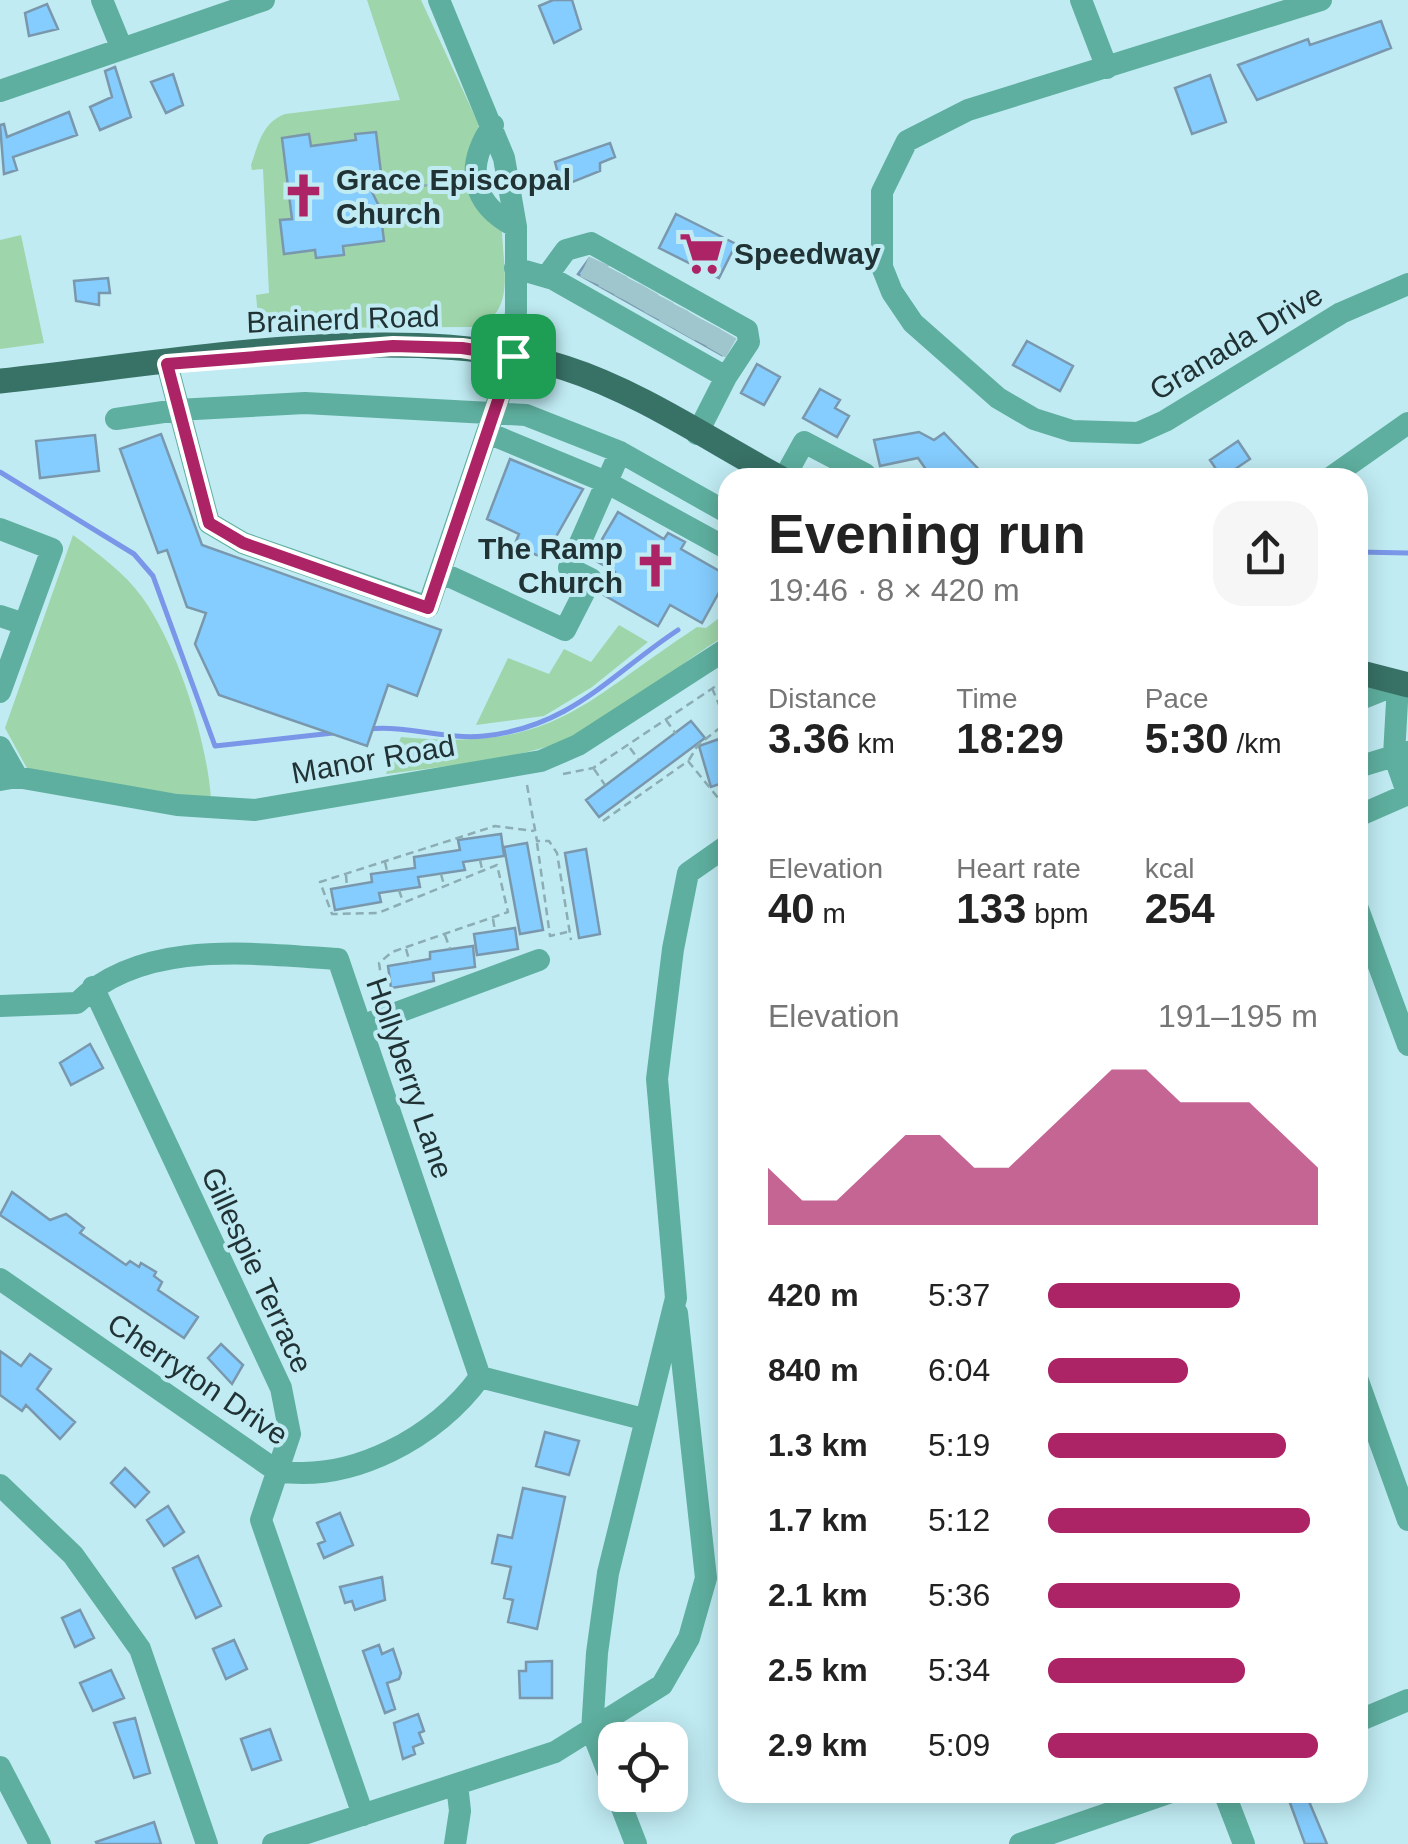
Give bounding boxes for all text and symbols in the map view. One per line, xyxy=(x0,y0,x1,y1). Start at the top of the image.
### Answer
place label: Grace Episcopal Church xyxy=(336,163,571,230)
church icon: Grace Episcopal Church xyxy=(279,172,327,220)
supermarket icon: Speedway xyxy=(677,229,725,277)
place label: Speedway xyxy=(734,237,881,270)
street label: Granada Drive xyxy=(1144,278,1328,406)
street label: Brainerd Road xyxy=(246,299,440,339)
pin xyxy=(471,314,556,399)
icon: arrive xyxy=(486,329,541,384)
button: share xyxy=(1213,501,1318,606)
text: Evening run xyxy=(768,503,1086,565)
place label: The Ramp Church xyxy=(478,532,623,599)
church icon: The Ramp Church xyxy=(632,541,680,589)
text: 19:46 · 8 × 420 m xyxy=(768,572,1020,608)
text: Distance xyxy=(768,683,877,714)
text: Time xyxy=(956,683,1018,714)
text: Pace xyxy=(1145,683,1208,714)
text: 3.36 xyxy=(768,715,850,762)
text: 18:29 xyxy=(956,715,1064,762)
text: 5:30 xyxy=(1145,715,1229,762)
street label: Manor Road xyxy=(289,728,457,790)
text: km xyxy=(850,728,895,759)
text: /km xyxy=(1229,728,1282,759)
text: Elevation xyxy=(768,853,883,884)
text: Heart rate xyxy=(956,853,1081,884)
text: kcal xyxy=(1145,853,1194,884)
text: 40 xyxy=(768,885,815,932)
text: 133 xyxy=(956,885,1026,932)
text: 254 xyxy=(1145,885,1215,932)
text: m xyxy=(815,898,846,929)
text: bpm xyxy=(1026,898,1089,929)
street label: Hollyberry Lane xyxy=(360,973,460,1183)
text: Elevation xyxy=(768,998,900,1034)
text: 191–195 m xyxy=(1158,998,1318,1034)
street label: Gillespie Terrace xyxy=(195,1162,319,1378)
text: 420 m xyxy=(768,1277,859,1313)
text: 5:37 xyxy=(928,1277,990,1313)
street label: Cherryton Drive xyxy=(102,1307,294,1451)
text: 840 m xyxy=(768,1352,859,1388)
text: 6:04 xyxy=(928,1352,990,1388)
text: 1.3 km xyxy=(768,1427,868,1463)
text: 5:19 xyxy=(928,1427,990,1463)
text: 1.7 km xyxy=(768,1502,868,1538)
text: 5:12 xyxy=(928,1502,990,1538)
text: 2.1 km xyxy=(768,1577,868,1613)
text: 5:36 xyxy=(928,1577,990,1613)
text: 2.5 km xyxy=(768,1652,868,1688)
text: 5:34 xyxy=(928,1652,990,1688)
map controls xyxy=(598,1722,688,1812)
button: locate xyxy=(598,1722,688,1812)
text: 2.9 km xyxy=(768,1727,868,1763)
text: 5:09 xyxy=(928,1727,990,1763)

